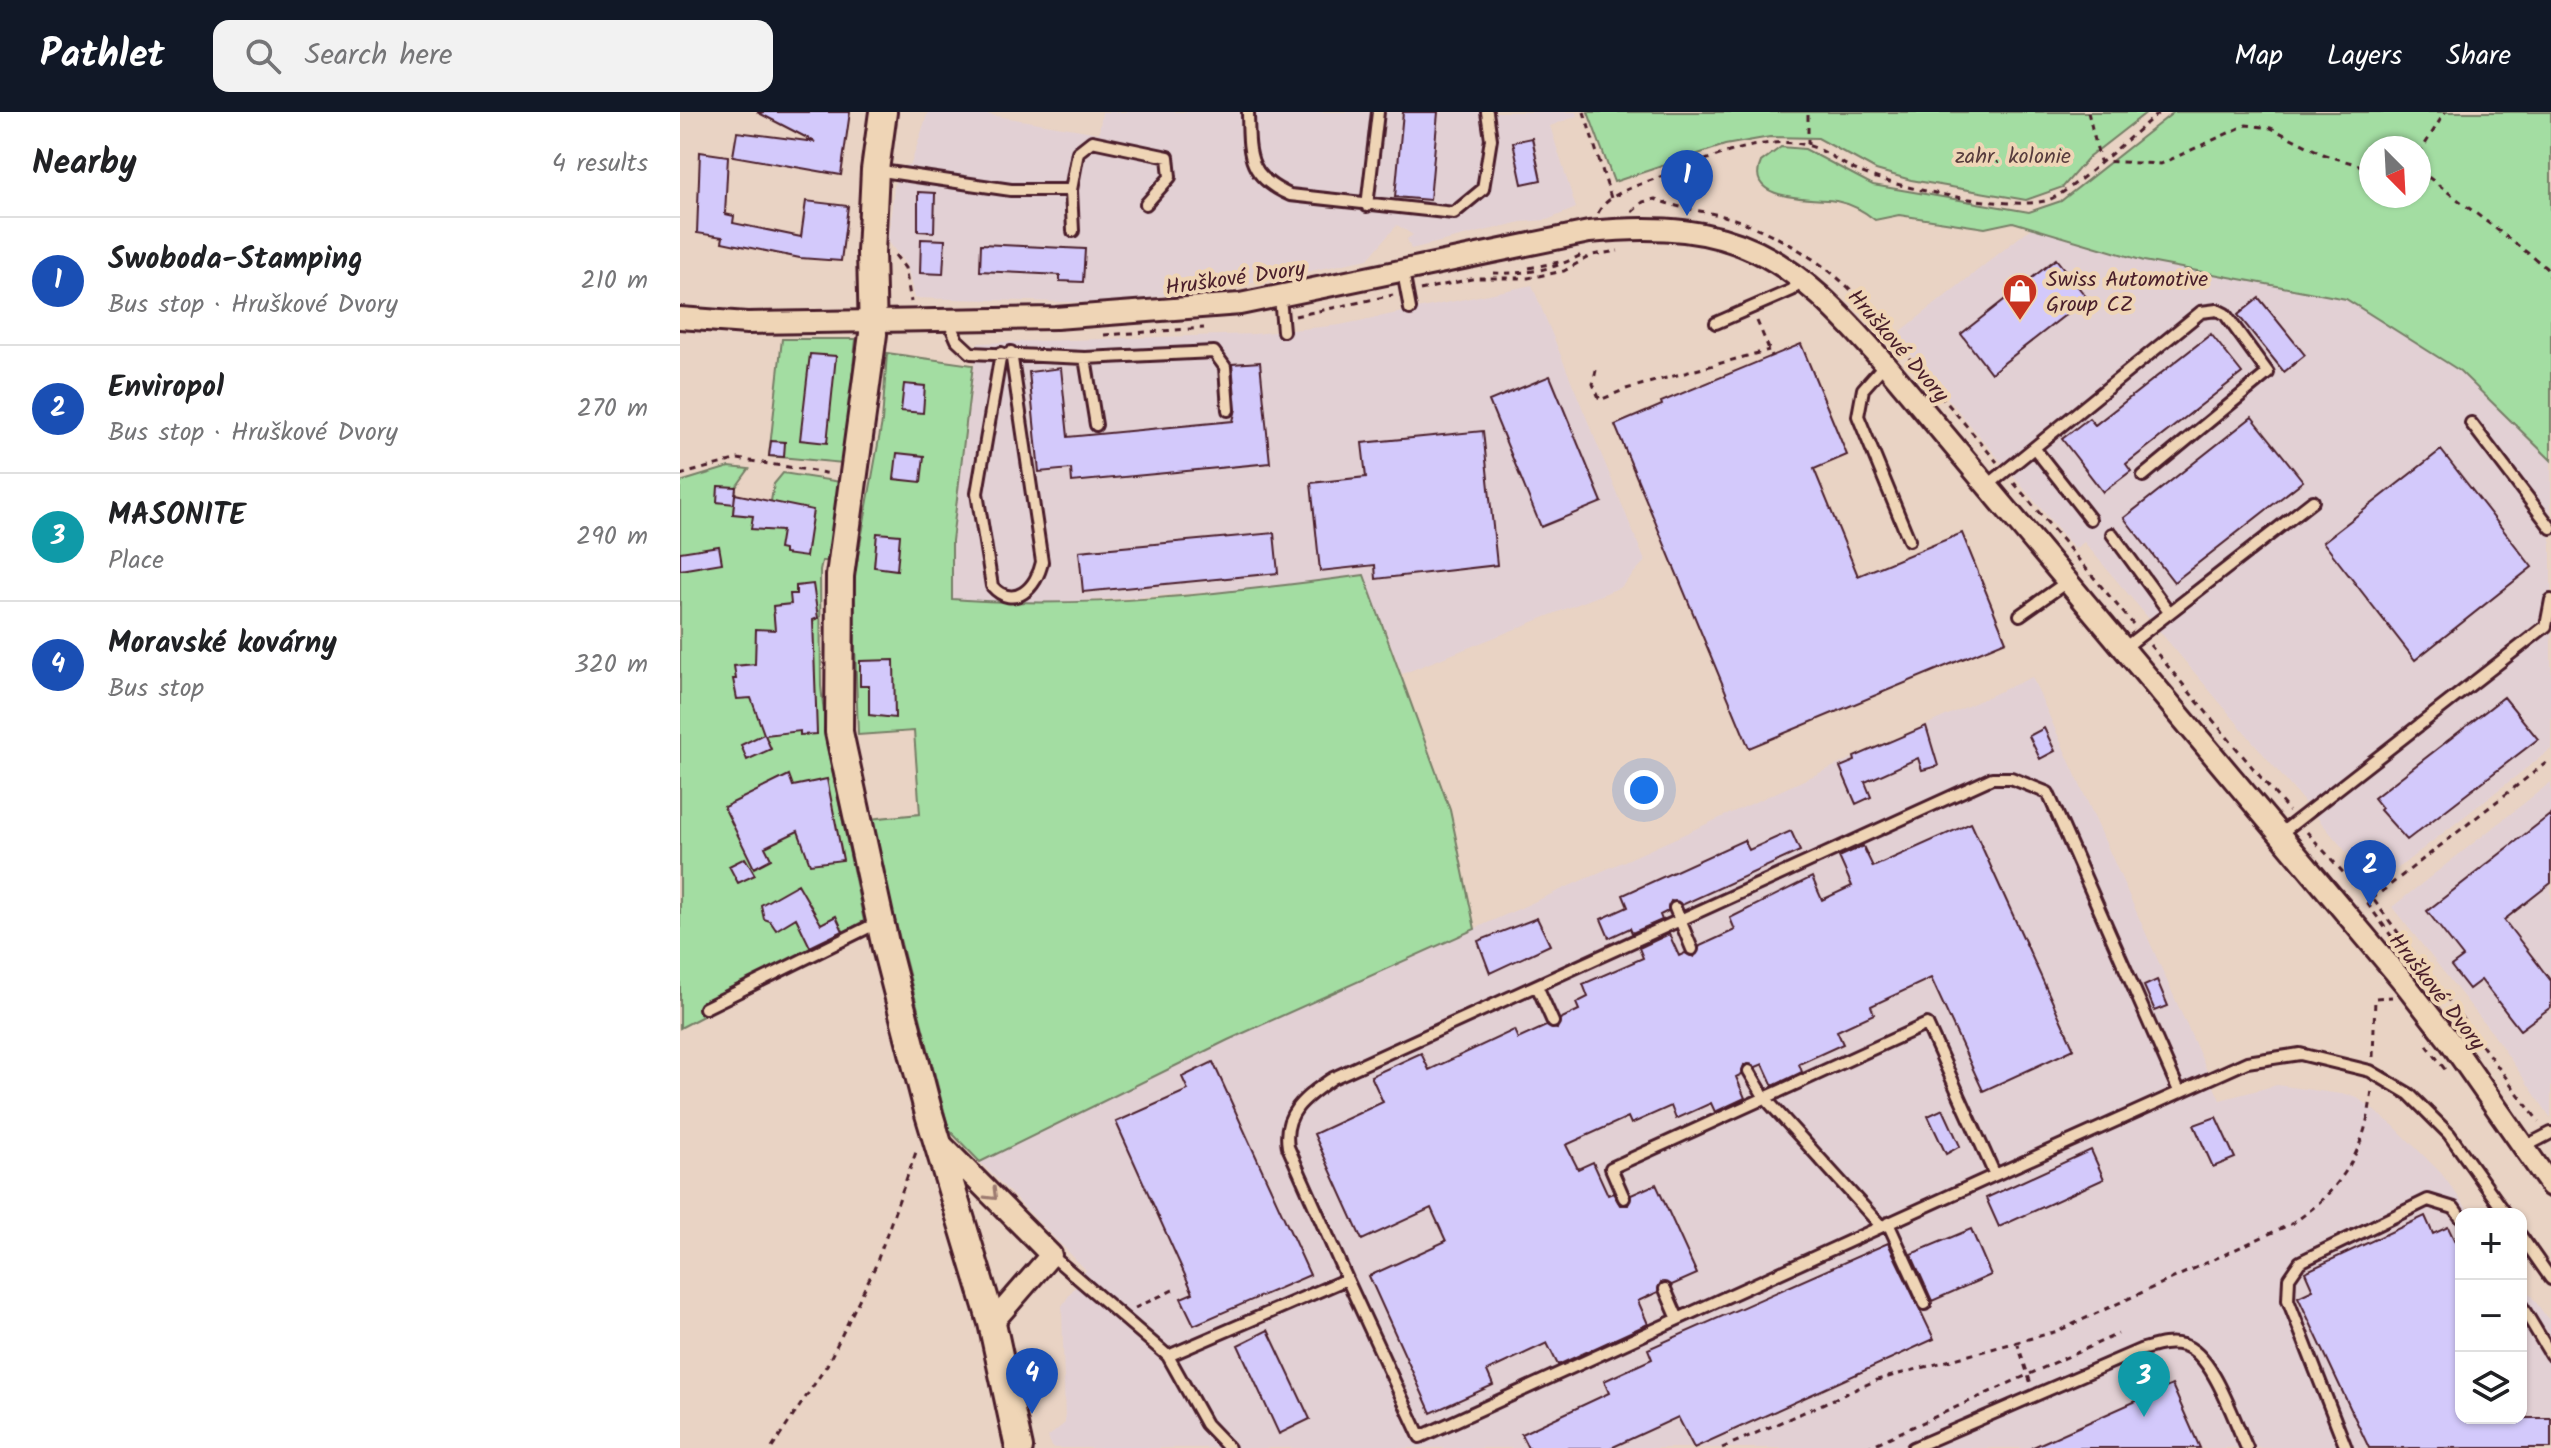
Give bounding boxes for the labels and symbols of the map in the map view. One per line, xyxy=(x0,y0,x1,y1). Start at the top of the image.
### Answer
north arrow xyxy=(2359,136,2431,208)
park label: zahr. kolonie xyxy=(1955,140,2071,175)
pin: 1 xyxy=(1661,150,1713,216)
street label: Hruškové Dvory xyxy=(1163,252,1308,307)
place label: Swiss Automotive Group CZ xyxy=(2046,263,2208,323)
shop icon: Swiss Automotive Group CZ xyxy=(2001,272,2039,322)
street label: Hruškové Dvory xyxy=(1838,282,1957,412)
your location xyxy=(1624,770,1664,810)
pin: 2 xyxy=(2344,840,2396,906)
street label: Hruškové Dvory xyxy=(2379,926,2494,1059)
one-way arrow xyxy=(983,1186,997,1200)
pin: 4 xyxy=(1006,1348,1058,1414)
pin: 3 xyxy=(2118,1351,2170,1417)

